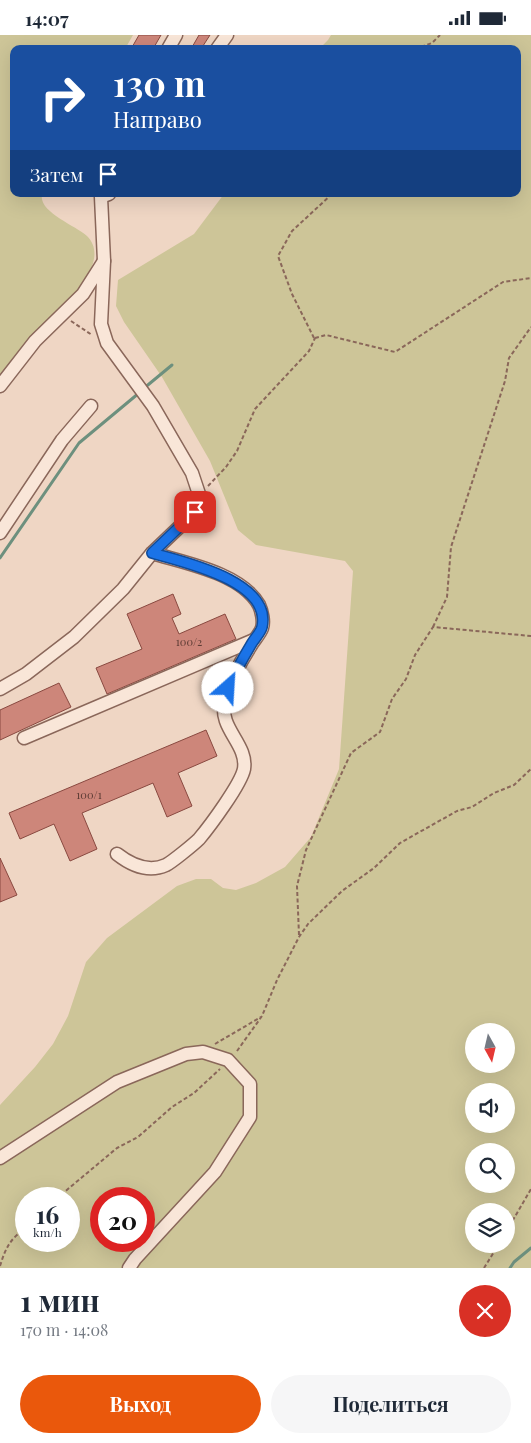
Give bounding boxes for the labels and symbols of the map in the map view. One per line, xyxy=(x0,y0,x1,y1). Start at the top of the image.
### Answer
pin xyxy=(174,491,216,533)
house number: 100/2 xyxy=(176,634,202,649)
position arrow xyxy=(201,661,253,713)
house number: 100/1 xyxy=(76,787,102,802)
north arrow xyxy=(465,1023,515,1073)
speed limit sign: 20 xyxy=(90,1187,155,1252)

